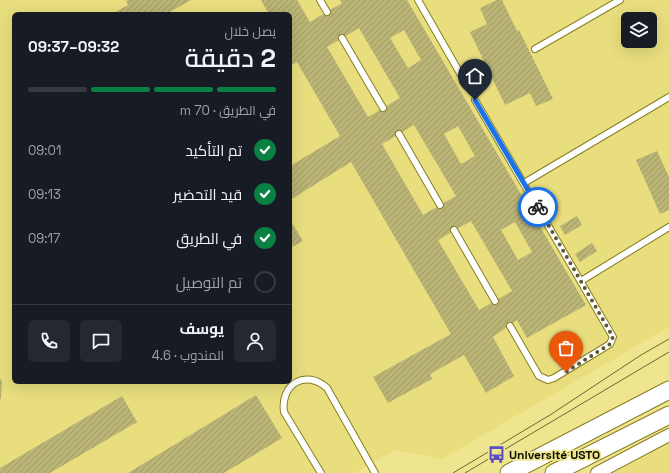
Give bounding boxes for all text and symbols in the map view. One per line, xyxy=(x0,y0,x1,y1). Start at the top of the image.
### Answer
map controls xyxy=(621,12,657,48)
button: layers xyxy=(621,12,657,48)
text: يصل خلال xyxy=(224,23,276,40)
text: 09:32–09:37 xyxy=(28,37,119,56)
text: 2 دقيقة xyxy=(185,41,276,75)
pin xyxy=(458,59,492,100)
icon: home xyxy=(464,65,486,87)
text: في الطريق · 70 m xyxy=(180,102,276,119)
icon: check xyxy=(254,139,276,161)
text: تم التأكيد xyxy=(185,141,242,160)
text: 09:01 xyxy=(28,142,61,159)
icon: check xyxy=(254,183,276,205)
text: قيد التحضير xyxy=(173,185,242,204)
text: 09:13 xyxy=(28,186,61,203)
courier xyxy=(518,187,558,227)
icon: bike xyxy=(527,196,549,218)
icon: check xyxy=(254,227,276,249)
text: في الطريق xyxy=(176,229,242,248)
text: 09:17 xyxy=(28,230,60,247)
text: تم التوصيل xyxy=(176,273,242,292)
text: يوسف xyxy=(179,319,224,338)
button: phone xyxy=(28,320,70,362)
button: chat xyxy=(80,320,122,362)
button: person xyxy=(234,320,276,362)
pin xyxy=(549,331,583,372)
icon: bag xyxy=(555,337,577,359)
text: المندوب · 4.6 xyxy=(152,347,224,364)
bus stop icon: Université USTO xyxy=(486,445,506,465)
place label: Université USTO xyxy=(509,447,600,463)

